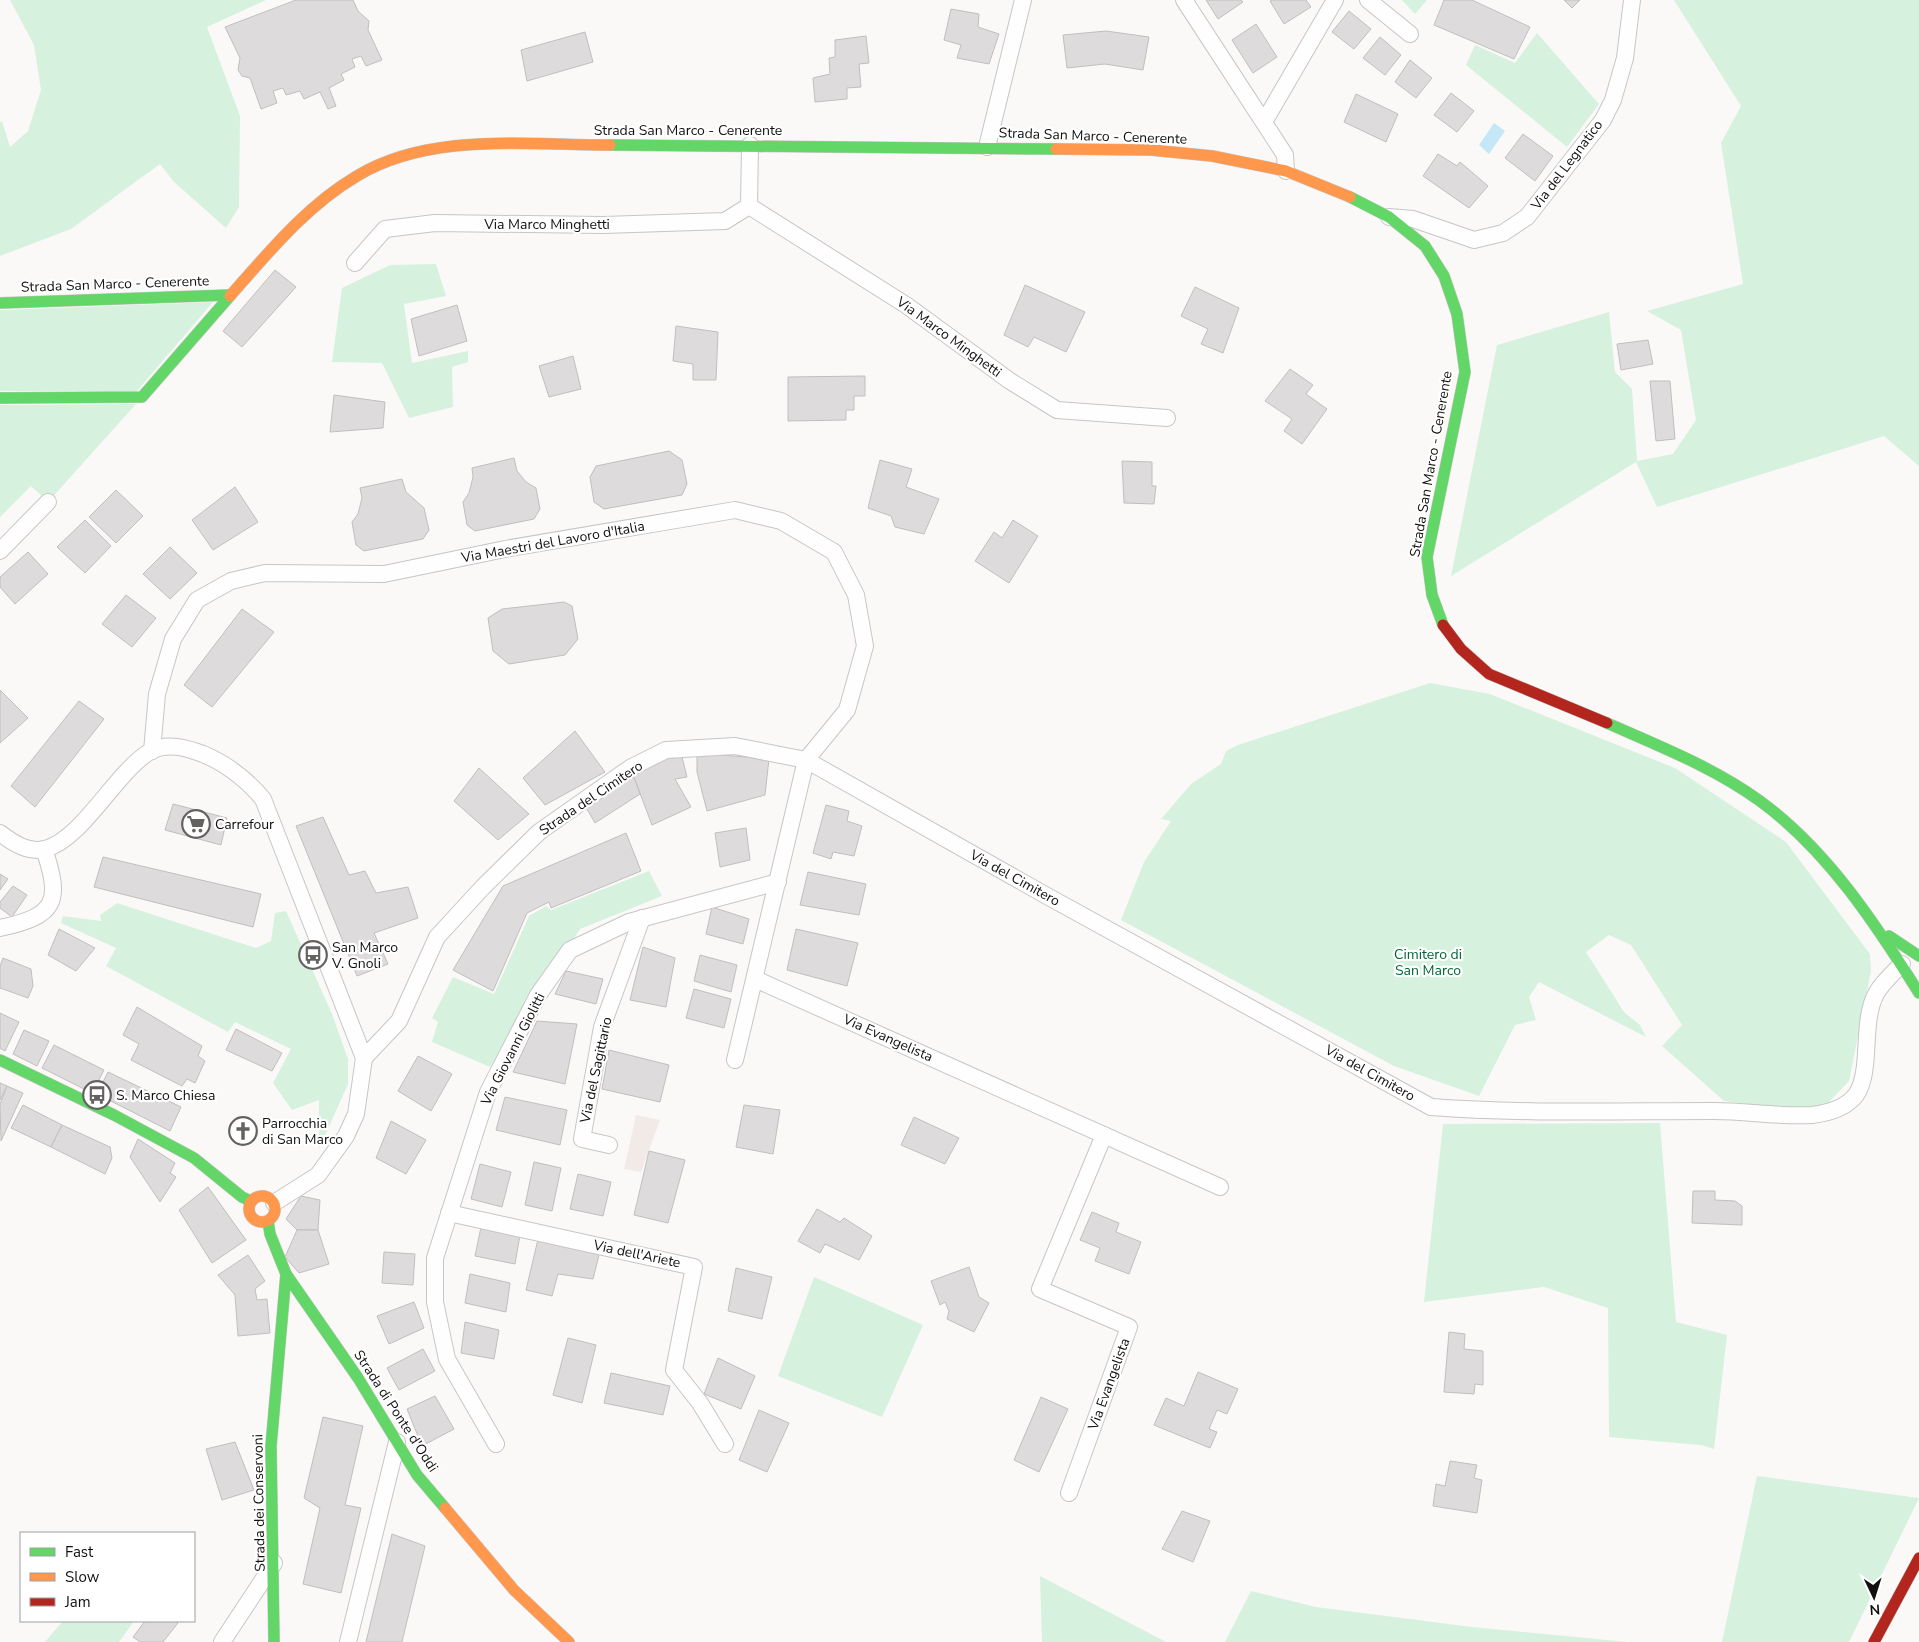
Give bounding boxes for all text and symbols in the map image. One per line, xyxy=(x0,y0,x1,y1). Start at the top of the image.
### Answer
street label: Via del Legnatico xyxy=(1526,116,1607,215)
street label: Strada San Marco - Cenerente xyxy=(594,121,782,140)
street label: Strada San Marco - Cenerente xyxy=(998,123,1188,149)
street label: Via Marco Minghetti xyxy=(483,215,610,234)
street label: Strada San Marco - Cenerente xyxy=(20,271,210,297)
street label: Via Marco Minghetti xyxy=(892,292,1005,382)
street label: Strada San Marco - Cenerente xyxy=(1405,370,1457,558)
street label: Via Maestri del Lavoro d'Italia xyxy=(459,517,646,568)
street label: Strada del Cimitero xyxy=(535,756,647,840)
supermarket icon: Carrefour xyxy=(181,809,211,839)
place label: Carrefour xyxy=(215,815,274,834)
street label: Via del Cimitero xyxy=(966,845,1064,911)
place label: San Marco V. Gnoli xyxy=(331,938,398,973)
bus stop icon: San Marco V. Gnoli xyxy=(298,940,328,970)
park label: Cimitero di San Marco xyxy=(1394,945,1462,980)
street label: Via Giovanni Giolitti xyxy=(476,990,550,1109)
street label: Via Evangelista xyxy=(839,1009,936,1066)
street label: Via del Sagittario xyxy=(575,1015,617,1126)
street label: Via del Cimitero xyxy=(1321,1040,1419,1106)
bus stop icon: S. Marco Chiesa xyxy=(82,1080,112,1110)
place label: S. Marco Chiesa xyxy=(116,1086,216,1105)
place label: Parrocchia di San Marco xyxy=(262,1114,343,1149)
church icon: Parrocchia di San Marco xyxy=(228,1116,258,1146)
street label: Via dell'Ariete xyxy=(591,1235,682,1273)
street label: Via Evangelista xyxy=(1083,1335,1134,1433)
street label: Strada di Ponte d'Oddi xyxy=(349,1346,443,1476)
street label: Strada dei Conservoni xyxy=(248,1434,270,1572)
legend xyxy=(20,1532,195,1622)
text: Fast xyxy=(65,1542,94,1562)
text: Slow xyxy=(65,1567,100,1587)
north arrow xyxy=(1849,1572,1899,1622)
text: Jam xyxy=(64,1592,91,1612)
text: N xyxy=(1869,1600,1881,1619)

